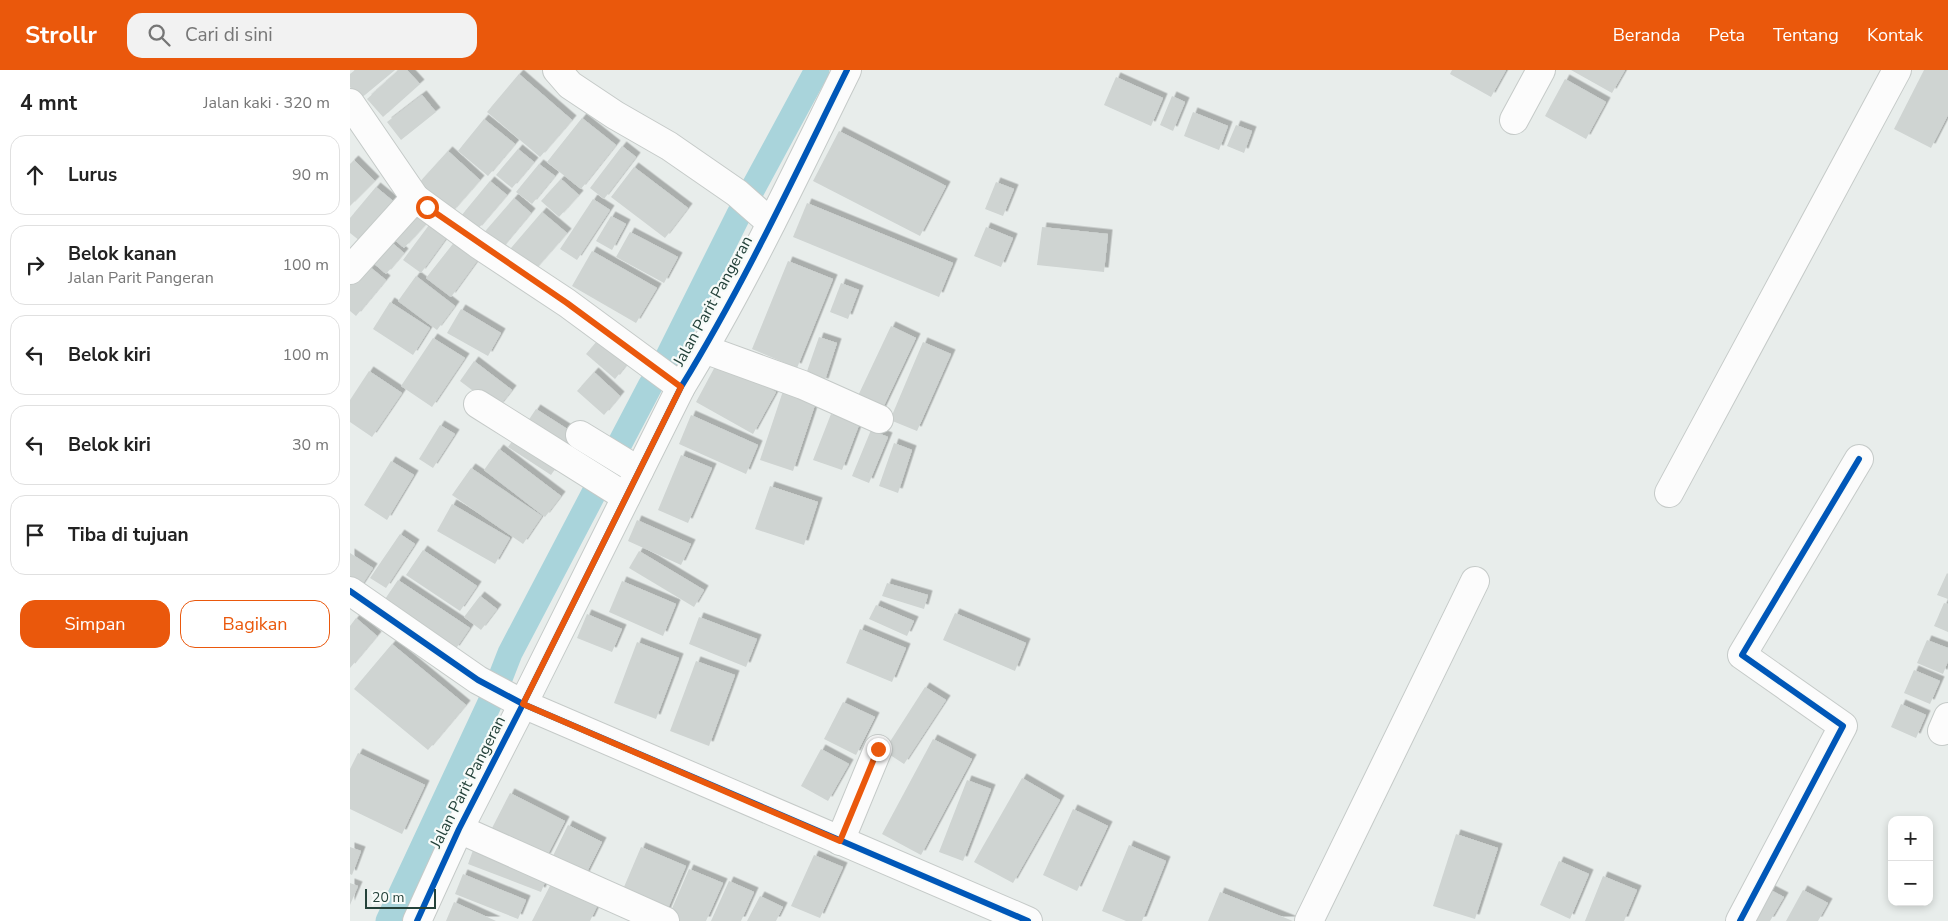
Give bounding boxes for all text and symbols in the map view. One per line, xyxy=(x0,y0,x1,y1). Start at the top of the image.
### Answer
search box xyxy=(127,13,477,58)
text: Strollr xyxy=(25,19,97,51)
icon: search xyxy=(145,21,173,49)
text: Cari di sini xyxy=(185,22,273,48)
text: Beranda xyxy=(1613,23,1681,47)
text: Peta xyxy=(1709,23,1745,47)
text: Tentang xyxy=(1773,23,1839,47)
text: Kontak xyxy=(1867,23,1923,47)
text: 4 mnt xyxy=(20,89,77,117)
text: Jalan kaki · 320 m xyxy=(203,92,330,114)
icon: ahead xyxy=(21,161,49,189)
text: Lurus xyxy=(68,162,117,188)
text: 90 m xyxy=(292,164,329,186)
route start xyxy=(416,196,439,219)
street label: Jalan Parit Pangeran xyxy=(668,232,758,371)
text: Belok kanan xyxy=(68,241,177,267)
icon: right xyxy=(21,251,49,279)
text: 100 m xyxy=(282,254,329,276)
text: Jalan Parit Pangeran xyxy=(68,267,214,289)
icon: left xyxy=(21,341,49,369)
text: Belok kiri xyxy=(68,342,151,368)
text: 100 m xyxy=(282,344,329,366)
icon: left xyxy=(21,431,49,459)
text: Belok kiri xyxy=(68,432,151,458)
text: 30 m xyxy=(292,434,329,456)
icon: arrive xyxy=(21,521,49,549)
text: Tiba di tujuan xyxy=(68,522,189,548)
button: Simpan xyxy=(20,600,170,648)
button: Bagikan xyxy=(180,600,330,648)
street label: Jalan Parit Pangeran xyxy=(425,712,511,853)
route end xyxy=(867,738,890,761)
map controls xyxy=(1888,816,1933,906)
button: + xyxy=(1888,816,1933,861)
button: − xyxy=(1888,861,1933,906)
scale bar xyxy=(365,886,436,909)
text: 20 m xyxy=(372,888,404,907)

